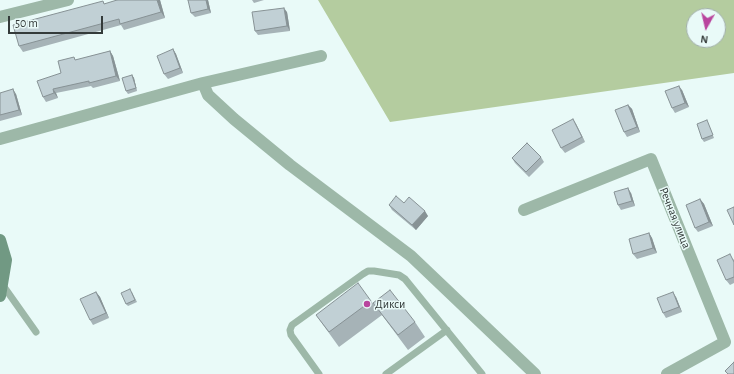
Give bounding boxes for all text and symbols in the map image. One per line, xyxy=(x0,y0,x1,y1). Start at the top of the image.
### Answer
scale bar xyxy=(10,8,105,34)
north arrow xyxy=(686,8,726,48)
text: 50 m xyxy=(15,17,38,29)
text: N xyxy=(700,33,709,45)
street label: Речная улица xyxy=(656,185,694,251)
place label: Дикси xyxy=(375,297,405,311)
marker: Дикси xyxy=(362,299,372,309)

